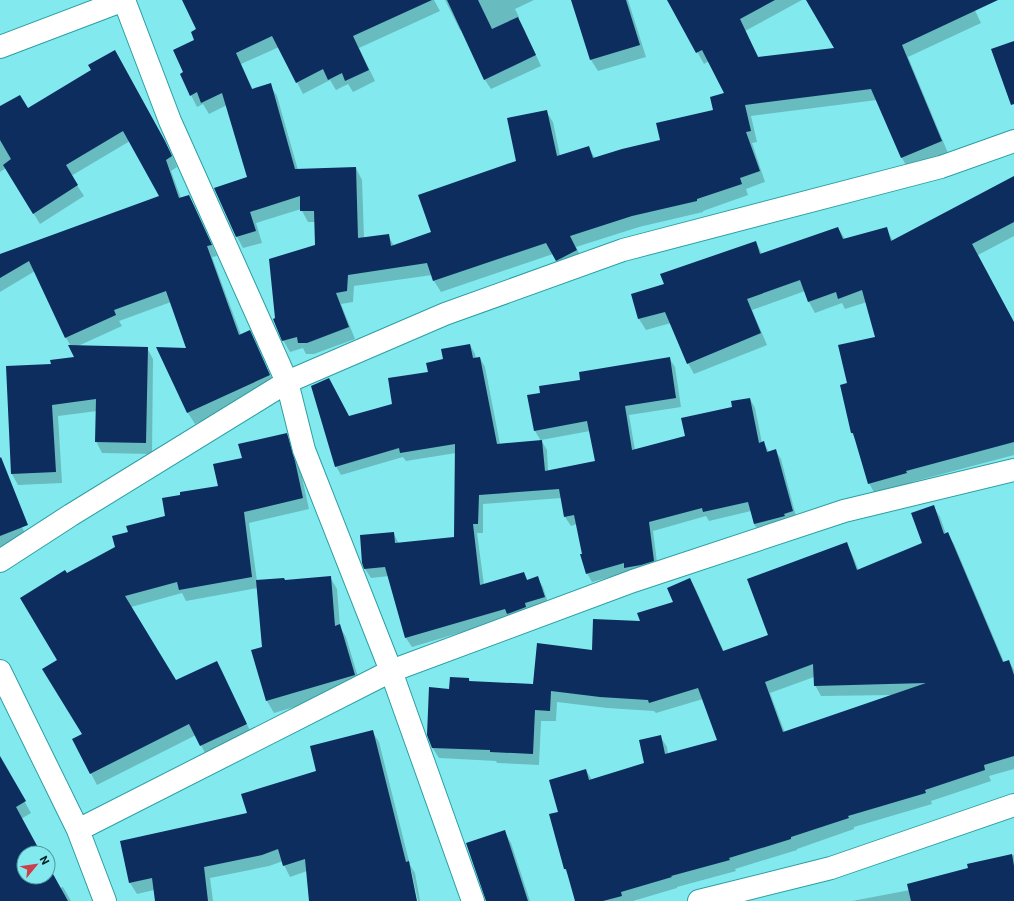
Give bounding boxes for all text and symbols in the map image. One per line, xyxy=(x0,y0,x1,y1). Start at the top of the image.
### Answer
north arrow xyxy=(16,845,56,885)
text: N xyxy=(37,854,52,867)

